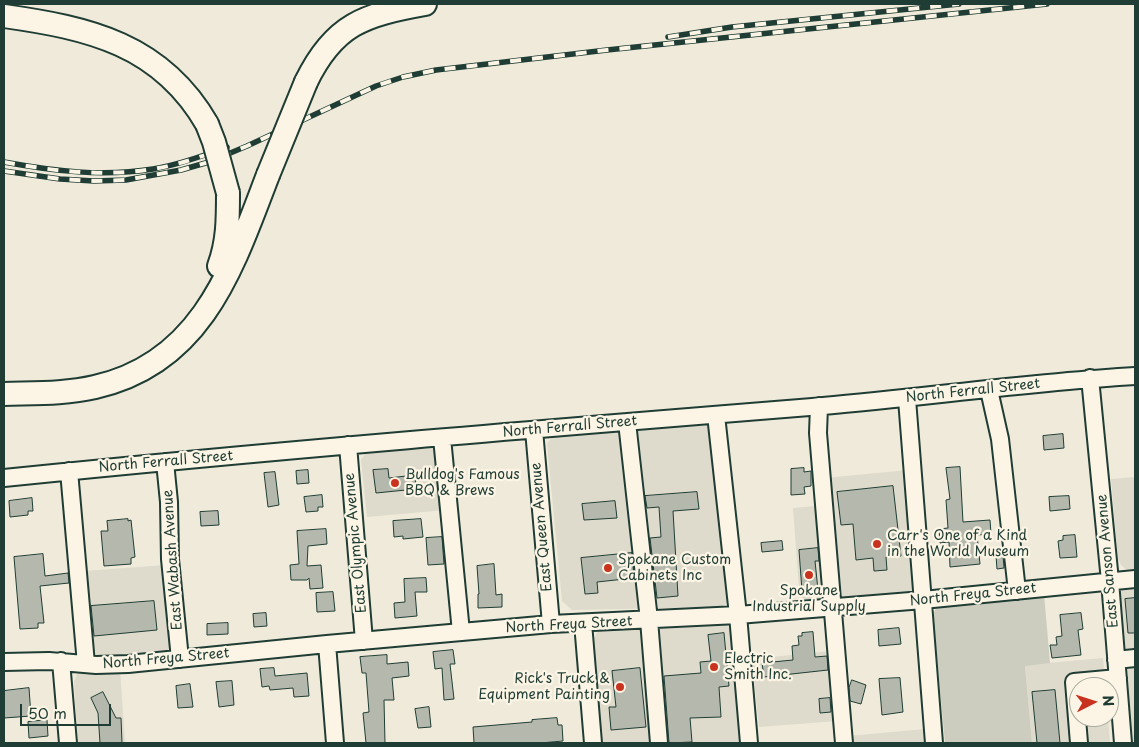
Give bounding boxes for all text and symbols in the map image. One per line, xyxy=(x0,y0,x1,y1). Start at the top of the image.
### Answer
street label: North Ferrall Street xyxy=(905,376,1041,406)
street label: North Ferrall Street xyxy=(502,413,638,441)
street label: North Ferrall Street xyxy=(98,448,234,476)
street label: East Queen Avenue xyxy=(528,462,556,592)
place label: Bulldog's Famous BBQ & Brews xyxy=(405,467,520,500)
street label: East Olympic Avenue xyxy=(341,472,371,614)
marker: Bulldog's Famous BBQ & Brews xyxy=(389,477,401,489)
street label: East Wabash Avenue xyxy=(160,489,186,631)
street label: East Sanson Avenue xyxy=(1094,493,1122,629)
place label: Carr's One of a Kind in the World Museum xyxy=(887,528,1029,560)
marker: Carr's One of a Kind in the World Museum xyxy=(871,538,883,550)
place label: Spokane Custom Cabinets Inc xyxy=(618,552,731,584)
marker: Spokane Custom Cabinets Inc xyxy=(602,562,614,574)
marker: Spokane Industrial Supply xyxy=(803,569,815,581)
street label: North Freya Street xyxy=(909,580,1037,610)
place label: Spokane Industrial Supply xyxy=(752,583,866,616)
street label: North Freya Street xyxy=(505,613,633,637)
street label: North Freya Street xyxy=(102,645,230,673)
place label: Electric Smith Inc. xyxy=(724,651,792,684)
marker: Electric Smith Inc. xyxy=(708,661,720,673)
place label: Rick's Truck & Equipment Painting xyxy=(478,671,610,704)
north arrow xyxy=(1069,677,1119,727)
marker: Rick's Truck & Equipment Painting xyxy=(614,681,626,693)
scale bar xyxy=(22,694,114,726)
text: N xyxy=(1098,694,1119,707)
text: 50 m xyxy=(28,701,67,724)

